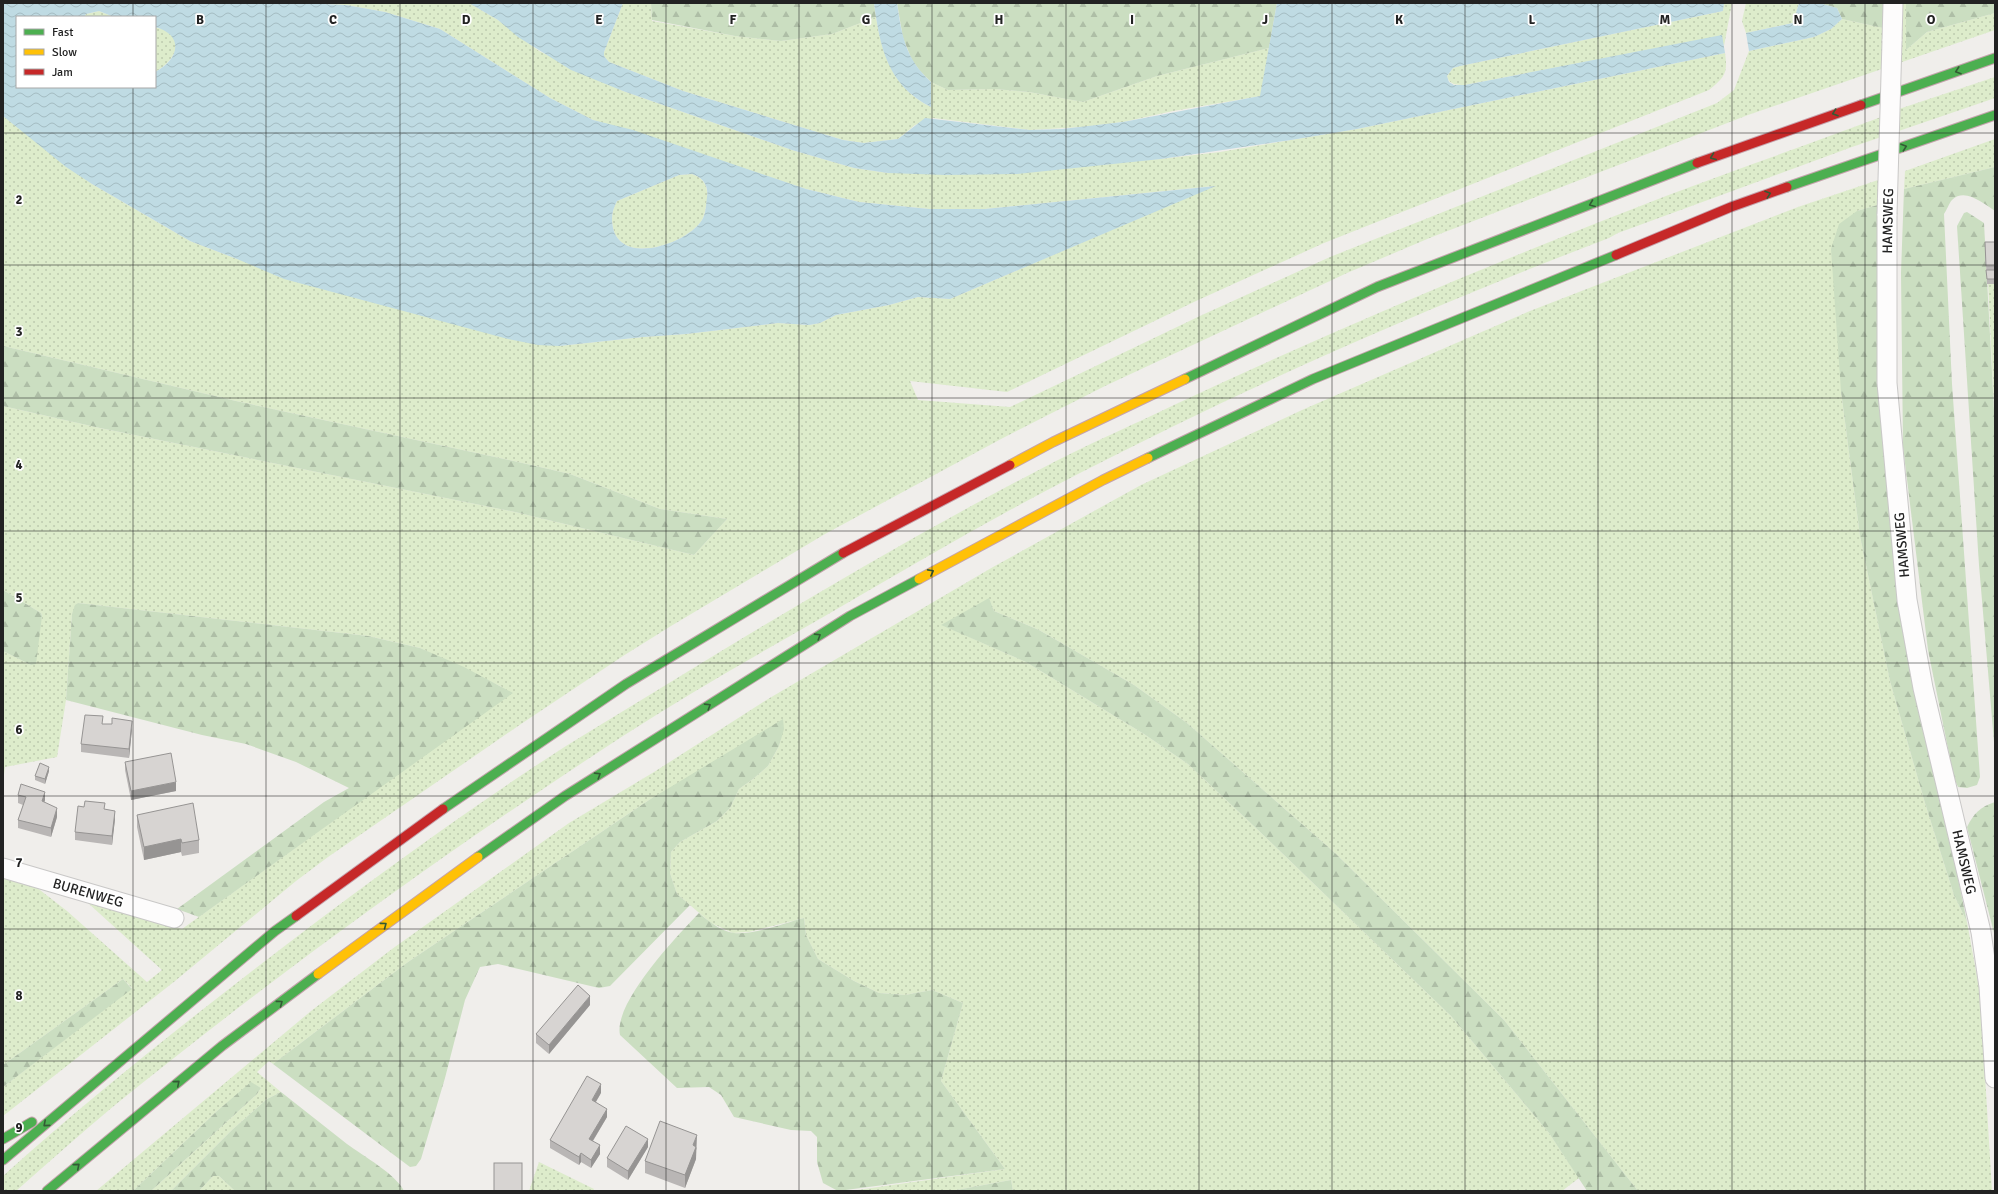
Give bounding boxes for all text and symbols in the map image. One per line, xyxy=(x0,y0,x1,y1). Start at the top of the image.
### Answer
text: B xyxy=(196,12,204,28)
text: C xyxy=(329,12,337,28)
text: D xyxy=(462,12,471,28)
text: E xyxy=(595,12,603,28)
text: F xyxy=(730,12,737,28)
text: G xyxy=(862,12,870,28)
text: H xyxy=(995,12,1003,28)
text: I xyxy=(1130,12,1134,28)
text: J xyxy=(1262,12,1268,28)
text: K xyxy=(1395,12,1403,28)
text: L xyxy=(1529,12,1536,28)
text: M xyxy=(1660,12,1671,28)
text: N xyxy=(1793,12,1803,28)
text: O xyxy=(1927,12,1936,28)
legend xyxy=(16,16,156,88)
text: Fast xyxy=(52,25,73,40)
text: Slow xyxy=(52,45,77,60)
text: Jam xyxy=(52,65,73,80)
one-way arrow xyxy=(1955,66,1962,74)
one-way arrow xyxy=(1832,109,1839,117)
one-way arrow xyxy=(1900,143,1907,152)
one-way arrow xyxy=(1709,152,1716,160)
street label: HAMSWEG xyxy=(1879,188,1897,254)
one-way arrow xyxy=(1764,190,1771,199)
text: 2 xyxy=(15,192,23,208)
one-way arrow xyxy=(1588,200,1595,208)
text: 3 xyxy=(15,324,23,340)
text: 4 xyxy=(15,457,23,473)
street label: HAMSWEG xyxy=(1891,512,1913,578)
one-way arrow xyxy=(927,570,935,577)
text: 5 xyxy=(15,590,23,606)
one-way arrow xyxy=(814,633,821,641)
one-way arrow xyxy=(704,703,711,710)
text: 6 xyxy=(15,722,23,738)
one-way arrow xyxy=(594,773,601,780)
street label: HAMSWEG xyxy=(1948,828,1980,896)
text: 7 xyxy=(15,855,23,871)
street label: BURENWEG xyxy=(51,875,125,911)
one-way arrow xyxy=(379,923,386,930)
text: 8 xyxy=(15,988,23,1004)
one-way arrow xyxy=(275,1001,282,1008)
one-way arrow xyxy=(173,1081,180,1088)
one-way arrow xyxy=(43,1119,50,1126)
text: 9 xyxy=(15,1120,23,1136)
one-way arrow xyxy=(73,1164,80,1171)

